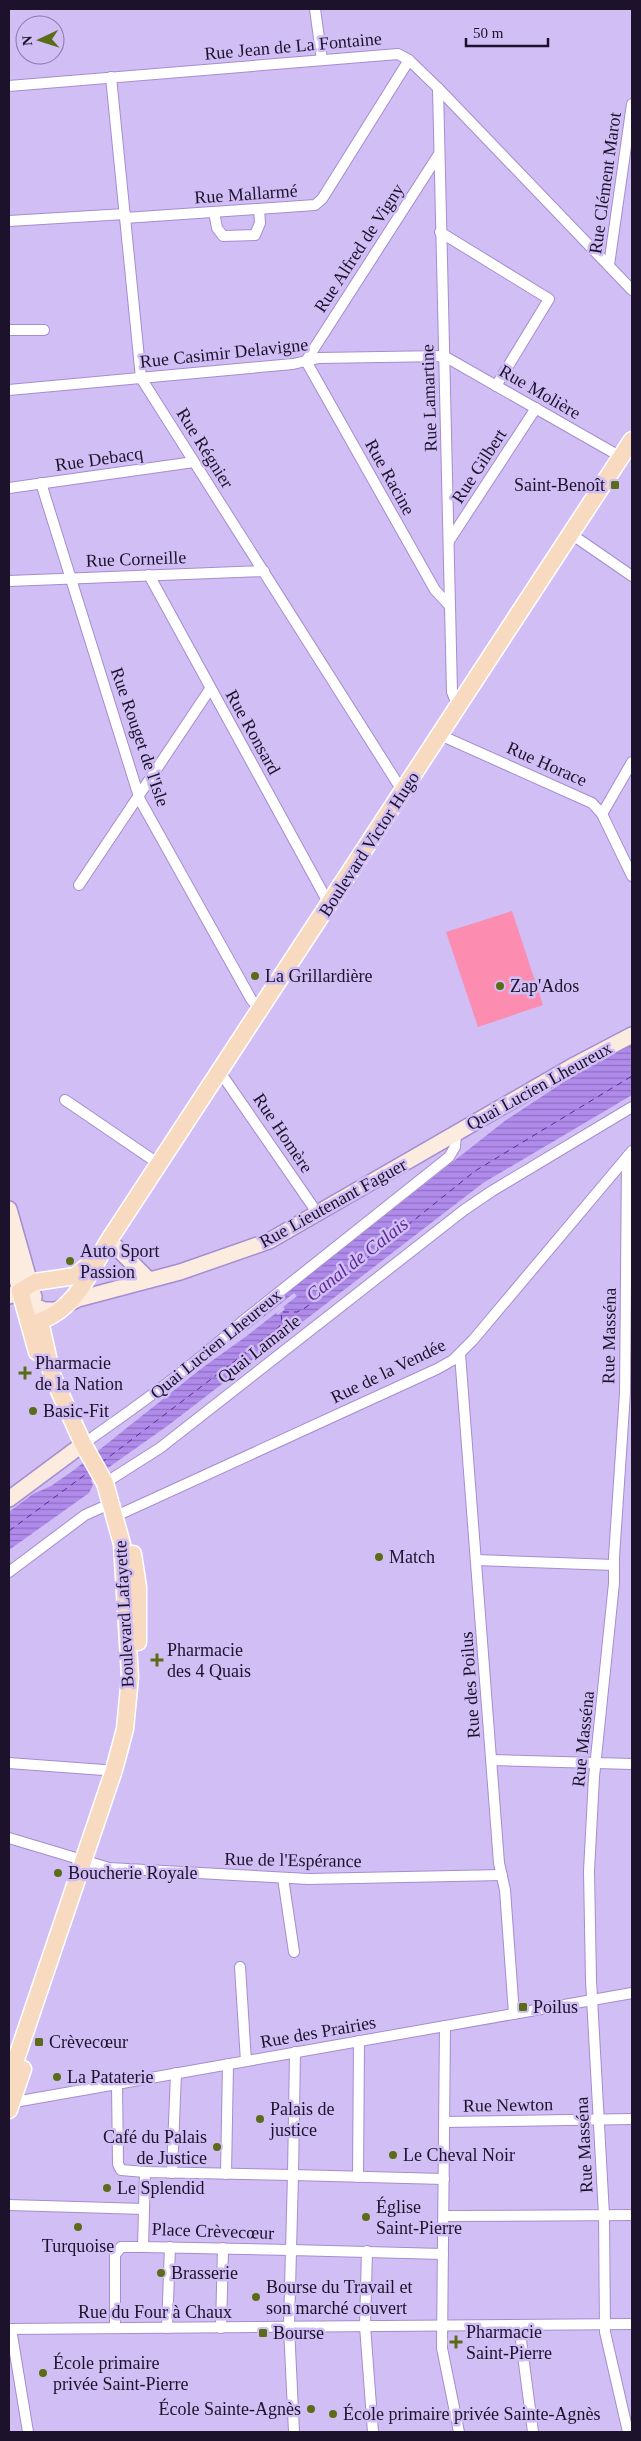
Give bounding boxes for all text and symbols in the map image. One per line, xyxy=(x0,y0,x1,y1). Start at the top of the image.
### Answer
north arrow xyxy=(15,15,65,65)
scale bar xyxy=(466,15,548,47)
text: 50 m xyxy=(473,25,504,41)
street label: Rue Jean de La Fontaine xyxy=(203,28,383,64)
text: N xyxy=(20,35,35,46)
street label: Rue Clément Marot xyxy=(585,111,625,255)
street label: Rue Mallarmé xyxy=(194,180,298,208)
street label: Rue Alfred de Vigny xyxy=(310,180,408,316)
street label: Rue Casimir Delavigne xyxy=(139,334,309,372)
street label: Rue Lamartine xyxy=(417,344,441,452)
street label: Rue Molière xyxy=(496,361,584,423)
street label: Rue Régnier xyxy=(173,404,237,492)
street label: Rue Gilbert xyxy=(448,425,510,507)
street label: Rue Racine xyxy=(361,436,419,518)
street label: Rue Debacq xyxy=(54,443,144,475)
place label: Saint-Benoît xyxy=(514,475,605,495)
marker: Saint-Benoît xyxy=(609,479,621,491)
street label: Rue Corneille xyxy=(85,547,187,571)
street label: Rue Rouget de l'Isle xyxy=(107,665,173,809)
street label: Rue Ronsard xyxy=(222,686,284,778)
street label: Rue Horace xyxy=(504,737,590,791)
street label: Boulevard Victor Hugo xyxy=(315,768,423,920)
place label: La Grillardière xyxy=(265,966,372,986)
marker: La Grillardière xyxy=(249,970,261,982)
place label: Zap'Ados xyxy=(510,976,579,996)
marker: Zap'Ados xyxy=(494,980,506,992)
street label: Quai Lucien Lheureux xyxy=(463,1038,615,1134)
street label: Rue Homère xyxy=(249,1089,317,1177)
street label: Rue Lieutenant Faguer xyxy=(256,1154,410,1252)
water label: Canal de Calais xyxy=(302,1213,412,1305)
place label: Auto Sport Passion xyxy=(80,1241,160,1282)
marker: Auto Sport Passion xyxy=(64,1255,76,1267)
street label: Quai Lucien Lheureux xyxy=(146,1285,286,1403)
street label: Rue Masséna xyxy=(598,1288,620,1384)
street label: Quai Lamarle xyxy=(214,1311,304,1387)
street label: Rue de la Vendée xyxy=(327,1335,449,1407)
place label: Pharmacie de la Nation xyxy=(35,1353,123,1394)
marker: Pharmacie de la Nation xyxy=(19,1367,31,1379)
place label: Basic-Fit xyxy=(43,1401,109,1421)
marker: Basic-Fit xyxy=(27,1405,39,1417)
street label: Boulevard Lafayette xyxy=(110,1540,138,1688)
place label: Match xyxy=(389,1547,435,1567)
marker: Match xyxy=(373,1551,385,1563)
street label: Rue des Poilus xyxy=(456,1631,484,1739)
place label: Pharmacie des 4 Quais xyxy=(167,1640,251,1681)
marker: Pharmacie des 4 Quais xyxy=(151,1654,163,1666)
street label: Rue Masséna xyxy=(568,1690,598,1788)
street label: Rue de l'Espérance xyxy=(224,1849,362,1871)
place label: Boucherie Royale xyxy=(68,1863,197,1883)
marker: Boucherie Royale xyxy=(52,1867,64,1879)
place label: Poilus xyxy=(533,1997,578,2017)
marker: Poilus xyxy=(517,2001,529,2013)
street label: Rue des Prairies xyxy=(259,2012,377,2052)
place label: Crèvecœur xyxy=(49,2032,128,2052)
marker: Crèvecœur xyxy=(33,2036,45,2048)
place label: La Pataterie xyxy=(67,2067,153,2087)
marker: La Pataterie xyxy=(51,2071,63,2083)
street label: Rue Newton xyxy=(463,2094,553,2116)
street label: Rue Masséna xyxy=(571,2096,597,2194)
place label: Palais de justice xyxy=(269,2099,335,2140)
marker: Palais de justice xyxy=(254,2113,266,2125)
place label: Café du Palais de Justice xyxy=(103,2127,207,2168)
marker: Café du Palais de Justice xyxy=(211,2141,223,2153)
place label: Le Cheval Noir xyxy=(403,2145,515,2165)
marker: Le Cheval Noir xyxy=(387,2149,399,2161)
place label: Le Splendid xyxy=(117,2178,205,2198)
marker: Le Splendid xyxy=(101,2182,113,2194)
place label: Église Saint-Pierre xyxy=(376,2196,462,2238)
marker: Église Saint-Pierre xyxy=(360,2211,372,2223)
street label: Place Crèvecœur xyxy=(151,2219,275,2243)
marker: Turquoise xyxy=(72,2221,84,2233)
place label: Turquoise xyxy=(42,2236,114,2256)
place label: Brasserie xyxy=(171,2263,238,2283)
marker: Brasserie xyxy=(155,2267,167,2279)
place label: Bourse du Travail et son marché couvert xyxy=(266,2277,413,2318)
marker: Bourse du Travail et son marché couvert xyxy=(250,2291,262,2303)
street label: Rue du Four à Chaux xyxy=(78,2302,232,2322)
place label: Pharmacie Saint-Pierre xyxy=(466,2322,552,2363)
place label: Bourse xyxy=(273,2323,324,2343)
marker: Bourse xyxy=(257,2327,269,2339)
marker: Pharmacie Saint-Pierre xyxy=(450,2336,462,2348)
place label: École primaire privée Saint-Pierre xyxy=(53,2352,188,2394)
marker: École primaire privée Saint-Pierre xyxy=(37,2367,49,2379)
place label: École Sainte-Agnès xyxy=(159,2398,301,2419)
marker: École Sainte-Agnès xyxy=(305,2403,317,2415)
place label: École primaire privée Sainte-Agnès xyxy=(343,2403,600,2424)
marker: École primaire privée Sainte-Agnès xyxy=(327,2408,339,2420)

